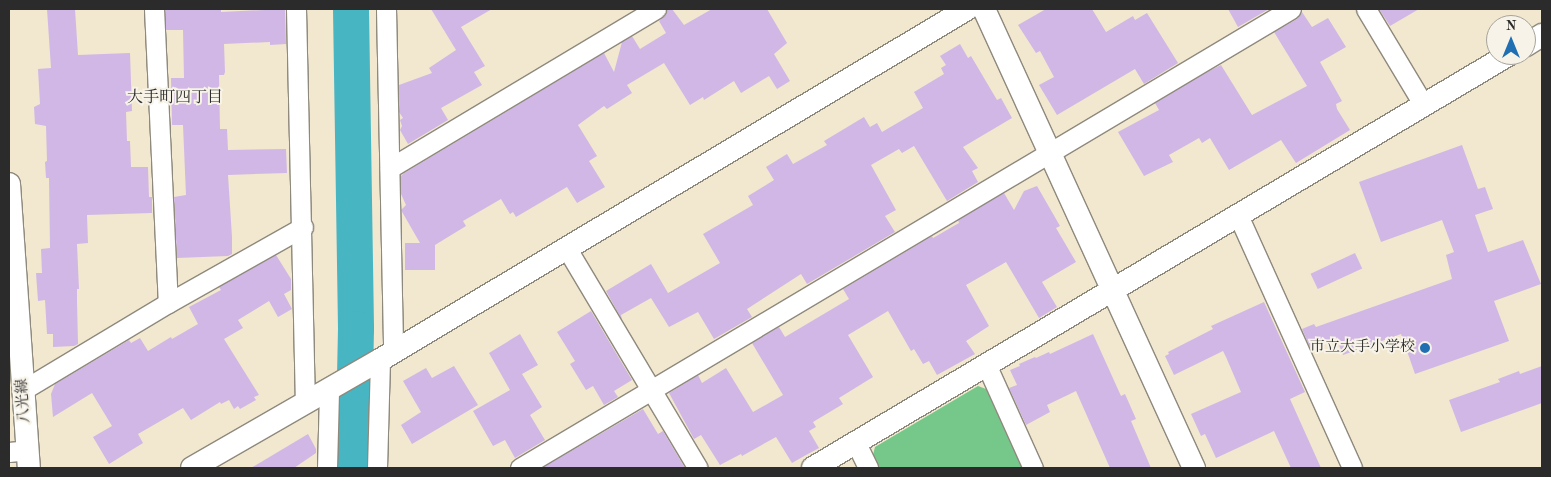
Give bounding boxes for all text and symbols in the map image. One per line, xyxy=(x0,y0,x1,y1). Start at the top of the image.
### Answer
north arrow xyxy=(1486,15,1536,65)
text: N xyxy=(1506,19,1516,33)
district label: 大手町四丁目 xyxy=(127,88,223,108)
place label: 市立大手小学校 xyxy=(1310,339,1415,357)
marker: 市立大手小学校 xyxy=(1419,342,1431,354)
street label: 八光線 xyxy=(13,378,35,424)

